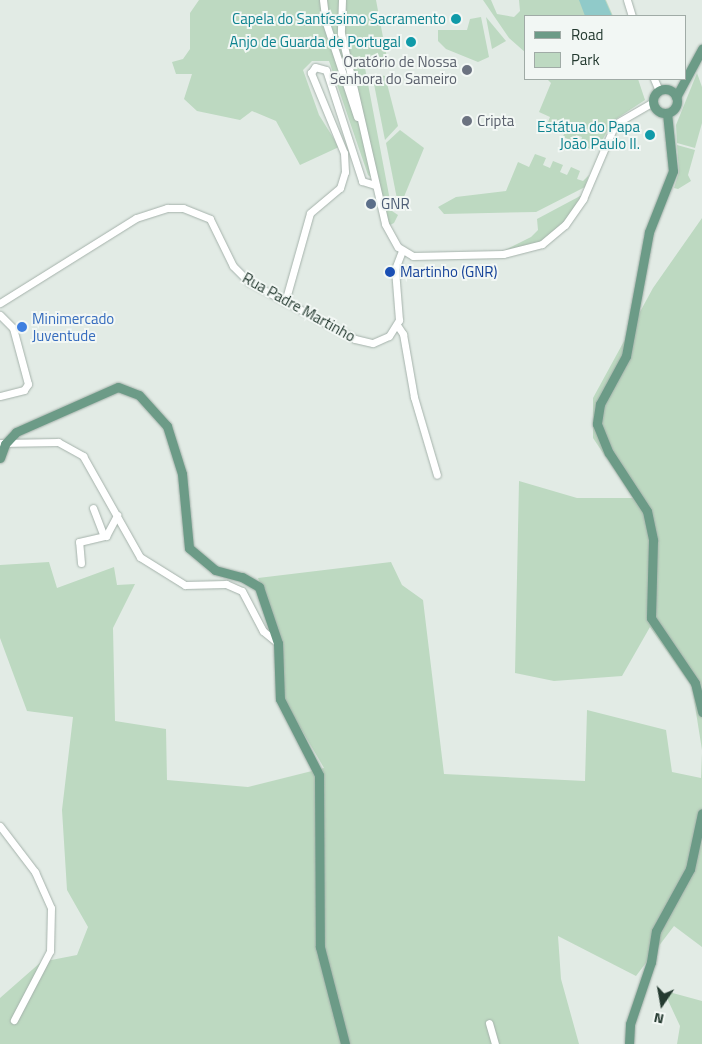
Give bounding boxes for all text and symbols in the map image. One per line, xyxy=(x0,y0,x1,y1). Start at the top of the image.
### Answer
place label: Capela do Santíssimo Sacramento xyxy=(232,10,446,28)
marker: Capela do Santíssimo Sacramento xyxy=(450,13,462,25)
legend xyxy=(524,15,687,80)
text: Road xyxy=(571,23,603,46)
place label: Anjo de Guarda de Portugal xyxy=(230,33,401,51)
marker: Anjo de Guarda de Portugal xyxy=(405,36,417,48)
text: Park xyxy=(571,48,600,71)
place label: Oratório de Nossa Senhora do Sameiro xyxy=(330,52,457,87)
marker: Oratório de Nossa Senhora do Sameiro xyxy=(461,64,473,76)
place label: Cripta xyxy=(477,112,514,130)
marker: Cripta xyxy=(461,115,473,127)
place label: Estátua do Papa João Paulo II. xyxy=(537,117,640,152)
marker: Estátua do Papa João Paulo II. xyxy=(644,129,656,141)
place label: GNR xyxy=(381,195,410,213)
marker: GNR xyxy=(365,198,377,210)
place label: Martinho (GNR) xyxy=(400,263,498,281)
marker: Martinho (GNR) xyxy=(384,266,396,278)
street label: Rua Padre Martinho xyxy=(240,269,358,345)
place label: Minimercado Juventude xyxy=(32,309,114,344)
marker: Minimercado Juventude xyxy=(16,321,28,333)
north arrow xyxy=(637,979,687,1029)
text: N xyxy=(652,1008,666,1030)

